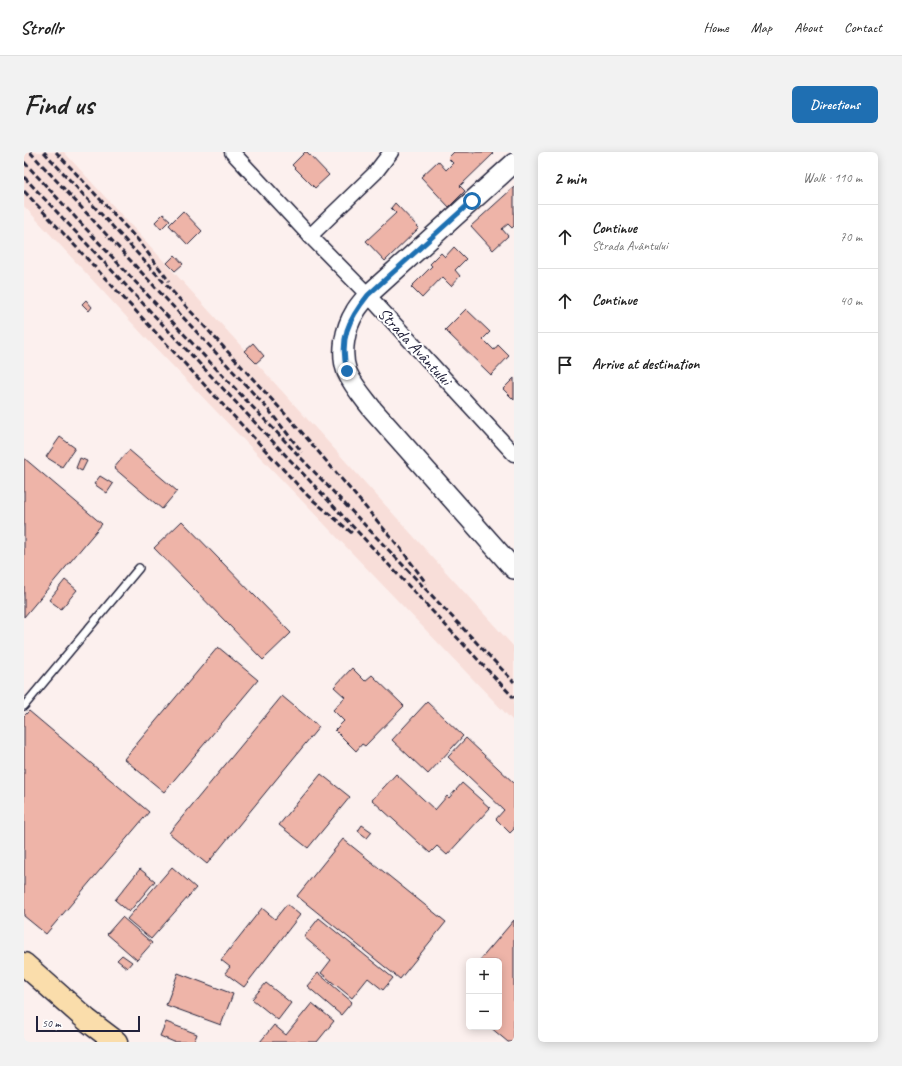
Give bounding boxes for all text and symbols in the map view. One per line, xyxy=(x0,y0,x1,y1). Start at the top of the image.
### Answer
text: Strollr xyxy=(20,16,63,40)
text: Home xyxy=(703,19,729,36)
text: Map xyxy=(751,19,772,36)
text: About xyxy=(794,19,822,36)
text: Contact xyxy=(844,19,882,36)
button: Directions xyxy=(792,86,878,123)
text: Find us xyxy=(24,87,94,122)
text: 2 min xyxy=(554,168,587,189)
text: Walk · 110 m xyxy=(803,170,862,186)
route start xyxy=(463,192,481,210)
text: Continue xyxy=(592,219,637,238)
icon: ahead xyxy=(554,226,576,248)
text: 70 m xyxy=(840,229,862,245)
text: Strada Avântului xyxy=(592,238,668,254)
icon: ahead xyxy=(554,290,576,312)
text: Continue xyxy=(592,291,637,310)
text: 40 m xyxy=(840,293,862,309)
street label: Strada Avântului xyxy=(373,303,458,392)
icon: arrive xyxy=(554,354,576,376)
text: Arrive at destination xyxy=(592,355,699,374)
route end xyxy=(338,362,356,380)
map controls xyxy=(466,958,502,1030)
button: + xyxy=(466,958,502,994)
button: − xyxy=(466,994,502,1030)
scale bar xyxy=(36,1014,140,1033)
text: 50 m xyxy=(42,1016,61,1030)

